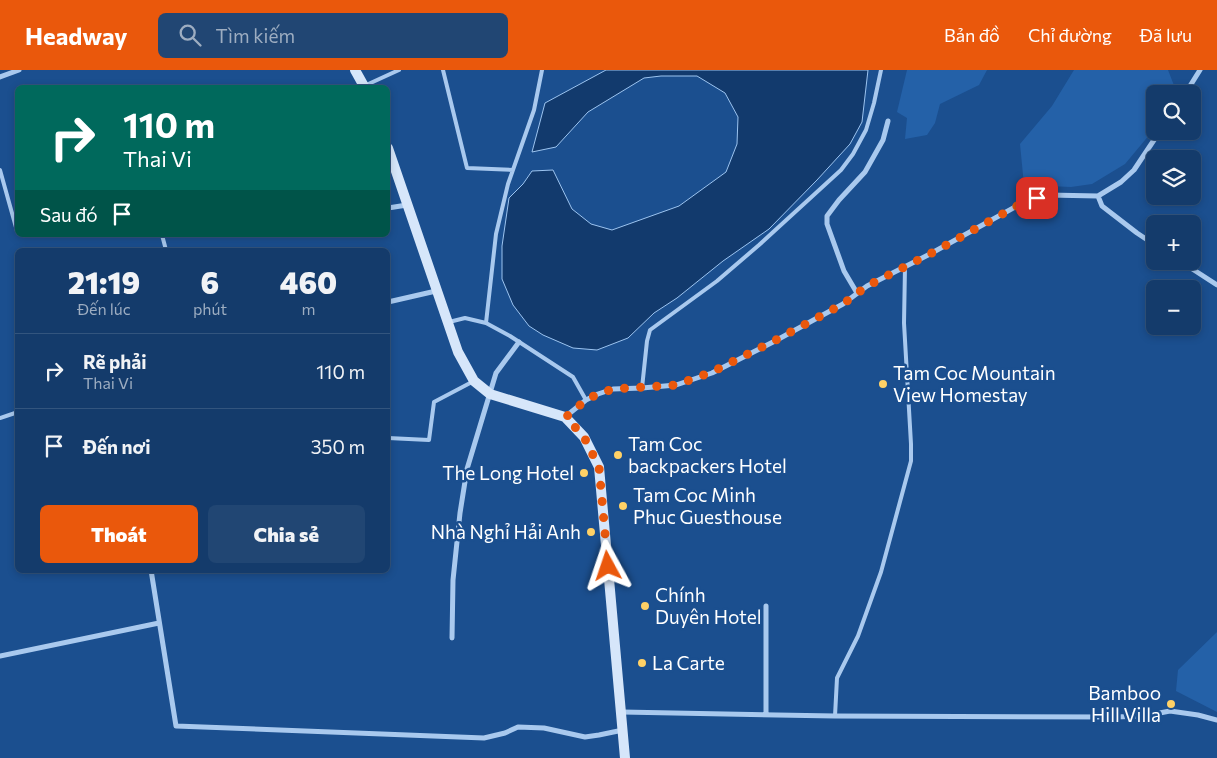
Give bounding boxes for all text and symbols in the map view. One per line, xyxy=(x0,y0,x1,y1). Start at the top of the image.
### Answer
search box xyxy=(158,13,508,58)
text: Headway xyxy=(25,21,128,50)
icon: search xyxy=(176,21,204,49)
text: Tìm kiếm xyxy=(216,24,295,47)
text: Bản đồ xyxy=(944,24,1000,46)
text: Chỉ đường xyxy=(1028,24,1112,46)
text: Đã lưu xyxy=(1140,24,1192,46)
map controls xyxy=(1146,85,1201,335)
button: search xyxy=(1146,85,1201,140)
text: 110 m xyxy=(123,102,215,145)
icon: right xyxy=(40,105,105,170)
text: Thai Vi xyxy=(123,145,192,172)
button: layers xyxy=(1146,150,1201,205)
pin xyxy=(1016,177,1058,219)
icon: arrive xyxy=(1023,184,1051,212)
icon: arrive xyxy=(108,200,136,228)
text: Sau đó xyxy=(40,203,98,226)
button: + xyxy=(1146,215,1201,270)
text: 21:19 xyxy=(68,263,140,300)
text: 6 xyxy=(201,263,219,300)
text: 460 xyxy=(280,263,337,300)
button: − xyxy=(1146,280,1201,335)
text: Đến lúc xyxy=(77,299,131,318)
text: phút xyxy=(193,299,227,318)
text: m xyxy=(302,299,316,318)
text: Rẽ phải xyxy=(83,350,147,373)
icon: right xyxy=(40,357,68,385)
text: 110 m xyxy=(316,360,365,383)
place label: Tam Coc Mountain View Homestay xyxy=(893,361,1056,406)
text: Thai Vi xyxy=(83,373,133,392)
marker: Tam Coc Mountain View Homestay xyxy=(877,378,889,390)
icon: arrive xyxy=(40,432,68,460)
place label: Tam Coc backpackers Hotel xyxy=(628,432,787,477)
text: Đến nơi xyxy=(83,435,151,458)
text: 350 m xyxy=(311,435,365,458)
marker: Tam Coc backpackers Hotel xyxy=(612,449,624,461)
place label: The Long Hotel xyxy=(442,461,574,484)
marker: The Long Hotel xyxy=(578,467,590,479)
place label: Tam Coc Minh Phuc Guesthouse xyxy=(633,483,782,528)
marker: Tam Coc Minh Phuc Guesthouse xyxy=(617,500,629,512)
button: Thoát xyxy=(40,505,198,563)
button: Chia sẻ xyxy=(208,505,365,563)
place label: Nhà Nghỉ Hải Anh xyxy=(431,520,581,543)
marker: Nhà Nghỉ Hải Anh xyxy=(585,526,597,538)
position arrow xyxy=(581,539,633,591)
place label: Chính Duyên Hotel xyxy=(655,583,762,628)
marker: Chính Duyên Hotel xyxy=(639,600,651,612)
place label: La Carte xyxy=(652,651,725,674)
marker: La Carte xyxy=(636,657,648,669)
place label: Bamboo Hill Villa xyxy=(1088,681,1161,726)
marker: Bamboo Hill Villa xyxy=(1165,698,1177,710)

